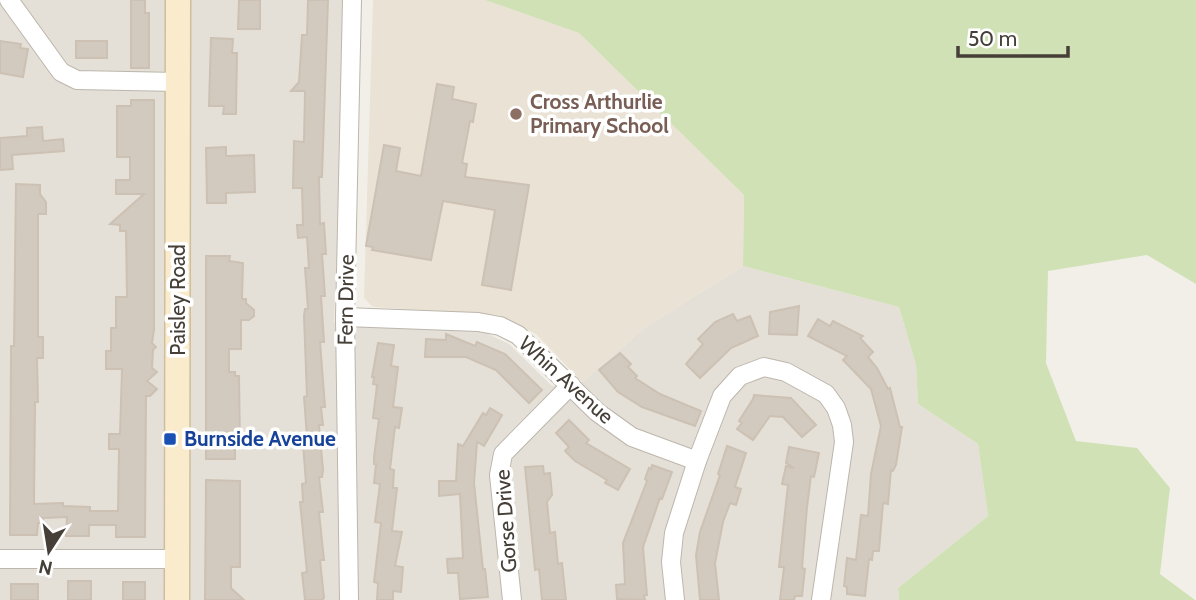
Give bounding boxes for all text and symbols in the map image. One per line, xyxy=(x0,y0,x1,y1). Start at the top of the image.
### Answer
scale bar xyxy=(958,14,1068,58)
text: 50 m xyxy=(968,26,1017,51)
place label: Cross Arthurlie Primary School xyxy=(530,89,669,138)
marker: Cross Arthurlie Primary School xyxy=(508,106,524,122)
street label: Paisley Road xyxy=(165,244,190,356)
street label: Fern Drive xyxy=(332,254,359,346)
street label: Whin Avenue xyxy=(514,331,619,429)
place label: Burnside Avenue xyxy=(184,426,336,451)
marker: Burnside Avenue xyxy=(162,431,178,447)
street label: Gorse Drive xyxy=(489,468,522,574)
north arrow xyxy=(14,516,84,586)
text: N xyxy=(37,554,55,580)

